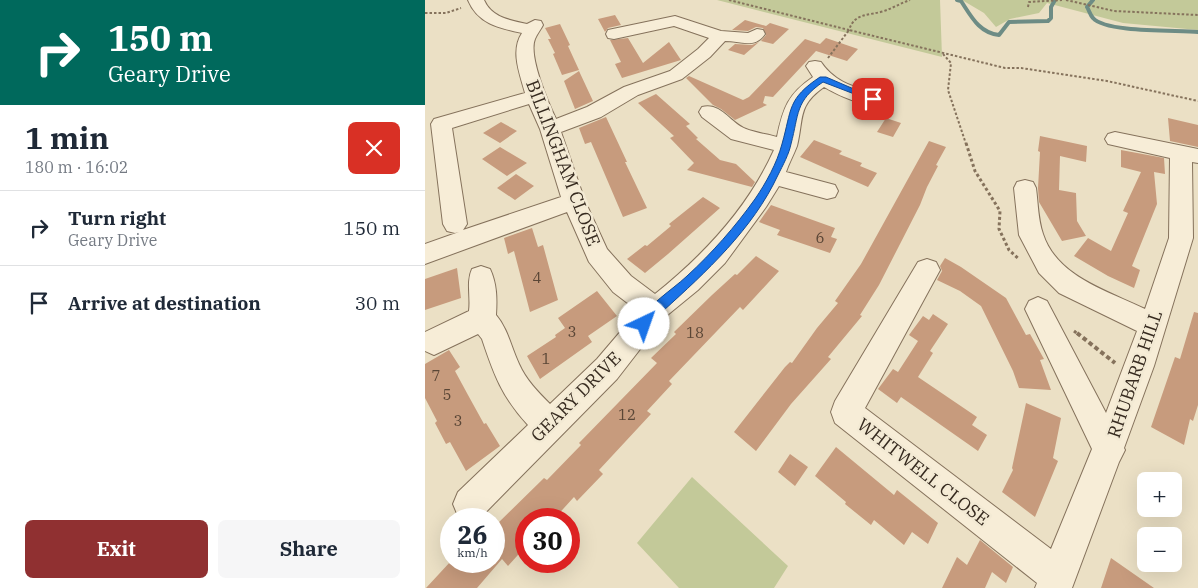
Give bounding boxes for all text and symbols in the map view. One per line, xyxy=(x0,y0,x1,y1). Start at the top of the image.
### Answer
text: 150 m xyxy=(108,15,213,61)
icon: right xyxy=(25,20,90,85)
text: Geary Drive xyxy=(108,59,231,88)
street label: BILLINGHAM CLOSE xyxy=(521,76,606,249)
pin xyxy=(852,78,894,120)
icon: arrive xyxy=(859,85,887,113)
text: 1 min xyxy=(25,118,109,157)
button: close xyxy=(348,122,400,174)
text: 180 m · 16:02 xyxy=(25,157,128,177)
text: Turn right xyxy=(68,206,166,230)
icon: right xyxy=(25,214,53,242)
text: 150 m xyxy=(343,216,400,240)
house number: 6 xyxy=(815,228,825,247)
text: Geary Drive xyxy=(68,230,157,250)
house number: 4 xyxy=(532,268,542,287)
icon: arrive xyxy=(25,289,53,317)
text: Arrive at destination xyxy=(68,291,261,315)
text: 30 m xyxy=(355,291,400,315)
position arrow xyxy=(617,297,669,349)
street label: RHUBARB HILL xyxy=(1102,307,1167,441)
house number: 3 xyxy=(567,322,577,341)
house number: 18 xyxy=(686,323,704,342)
street label: GEARY DRIVE xyxy=(526,347,626,447)
house number: 1 xyxy=(541,349,551,368)
house number: 7 xyxy=(431,366,441,385)
house number: 5 xyxy=(442,385,452,404)
house number: 12 xyxy=(618,405,636,424)
house number: 3 xyxy=(453,411,463,430)
street label: WHITWELL CLOSE xyxy=(853,413,994,530)
map controls xyxy=(1137,472,1182,572)
button: + xyxy=(1137,472,1182,517)
speed limit sign: 30 xyxy=(515,508,580,573)
text: 26 xyxy=(457,518,488,551)
button: Exit xyxy=(25,520,208,578)
button: Share xyxy=(218,520,400,578)
button: − xyxy=(1137,527,1182,572)
text: km/h xyxy=(457,545,488,560)

